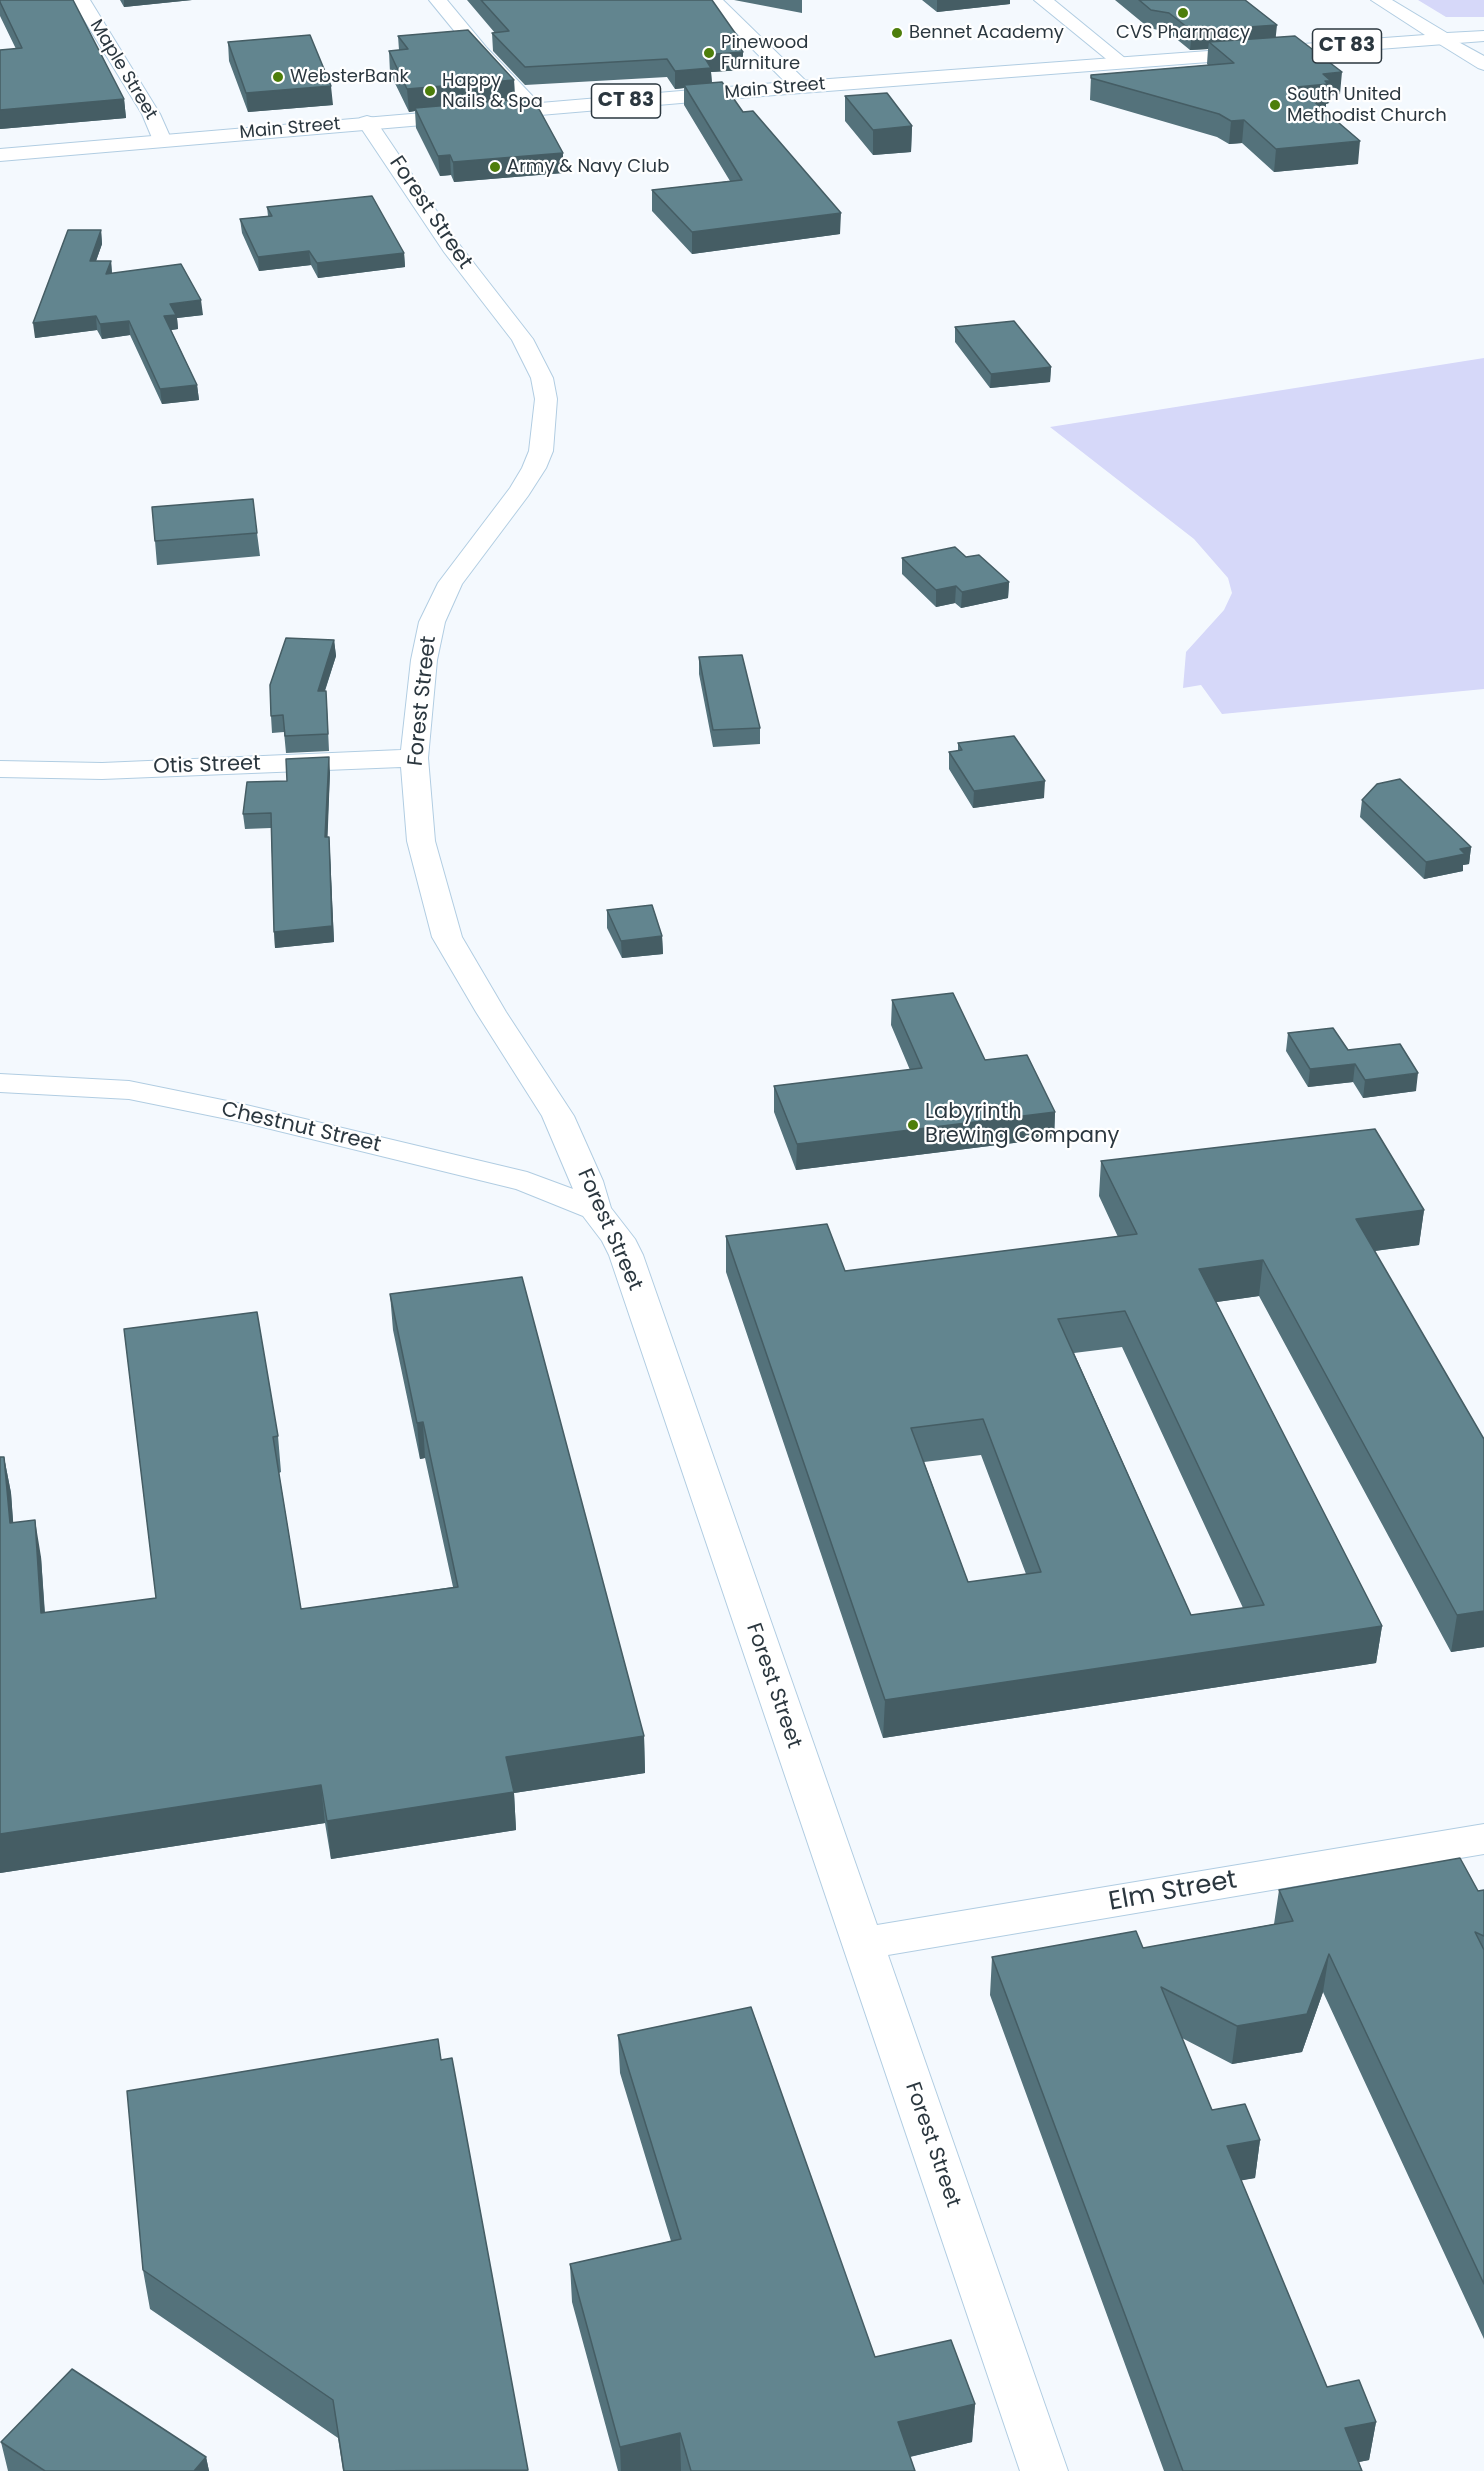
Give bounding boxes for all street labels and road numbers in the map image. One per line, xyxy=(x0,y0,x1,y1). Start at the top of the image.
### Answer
street label: Maple Street xyxy=(85,16,161,124)
road number: CT 83 xyxy=(1312,29,1382,63)
street label: Main Street xyxy=(724,74,826,104)
road number: CT 83 xyxy=(592,84,660,118)
street label: Main Street xyxy=(239,114,341,144)
street label: Forest Street xyxy=(383,152,477,274)
street label: Forest Street xyxy=(404,635,442,767)
street label: Otis Street xyxy=(153,752,261,780)
street label: Chestnut Street xyxy=(219,1097,383,1159)
street label: Forest Street xyxy=(571,1165,647,1295)
street label: Forest Street xyxy=(740,1620,806,1752)
street label: Elm Street xyxy=(1106,1865,1240,1919)
street label: Forest Street xyxy=(899,2079,965,2211)

